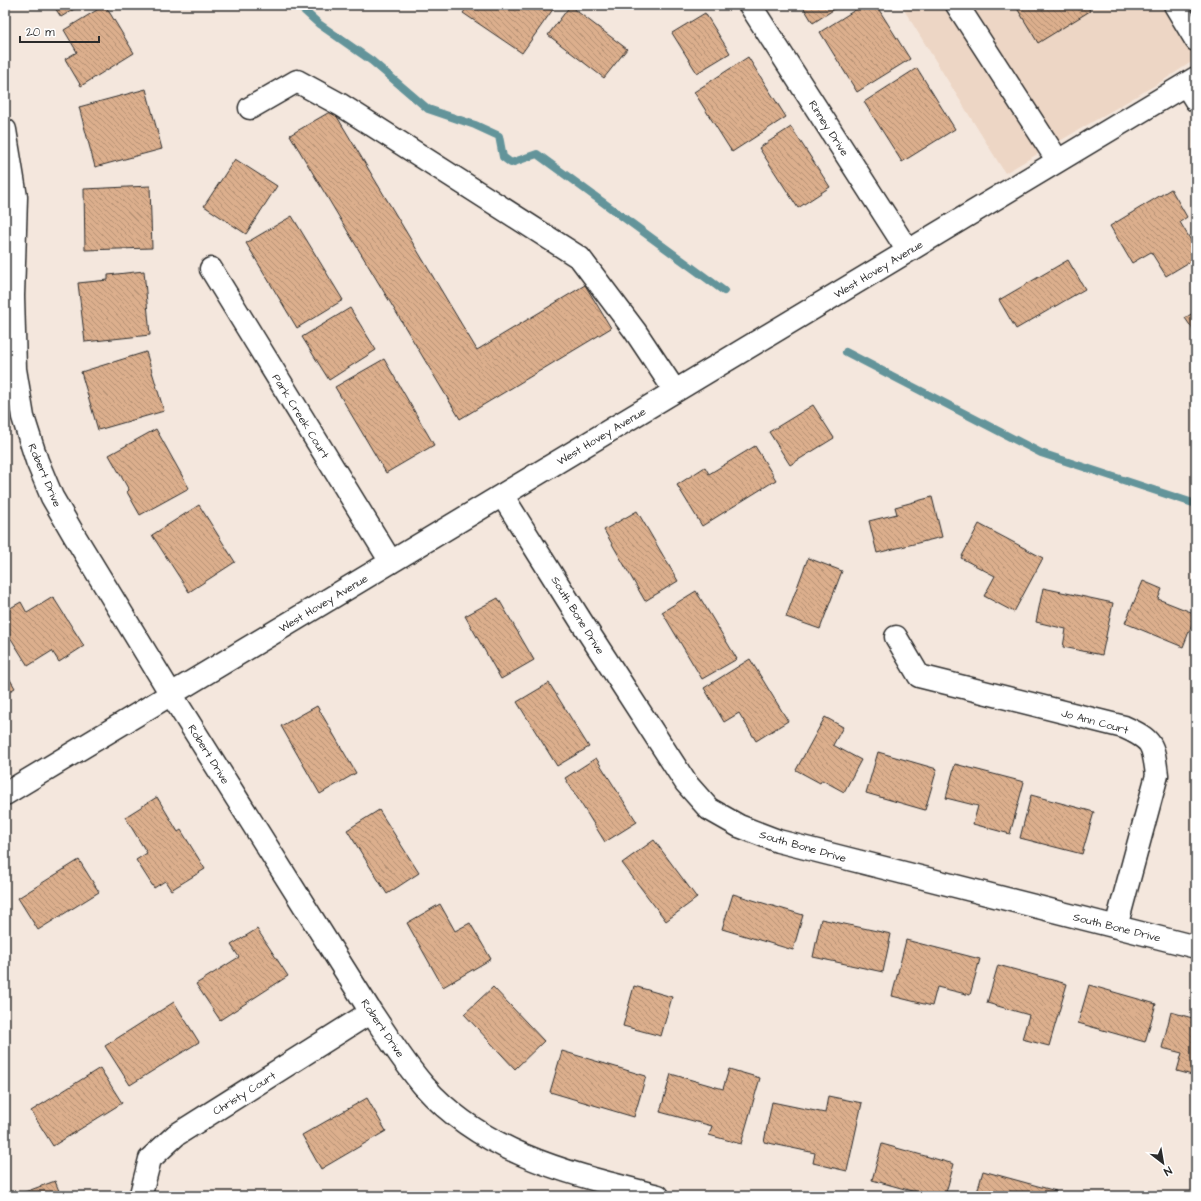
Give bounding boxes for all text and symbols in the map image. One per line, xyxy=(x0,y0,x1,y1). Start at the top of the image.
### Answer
scale bar xyxy=(20,18,99,44)
text: 20 m xyxy=(26,24,55,41)
street label: Rinney Drive xyxy=(804,98,852,160)
street label: West Hovey Avenue xyxy=(831,237,926,303)
street label: Park Creek Court xyxy=(269,371,333,462)
street label: West Hovey Avenue xyxy=(554,404,649,470)
street label: Robert Drive xyxy=(24,441,65,509)
street label: West Hovey Avenue xyxy=(276,571,371,637)
street label: South Bone Drive xyxy=(547,573,608,657)
street label: Jo Ann Court xyxy=(1060,705,1131,738)
street label: Robert Drive xyxy=(184,722,233,787)
street label: South Bone Drive xyxy=(758,827,848,866)
street label: South Bone Drive xyxy=(1072,909,1162,946)
street label: Robert Drive xyxy=(357,996,408,1061)
street label: Christy Court xyxy=(210,1068,280,1120)
north arrow xyxy=(1143,1143,1183,1183)
text: N xyxy=(1161,1163,1175,1179)

